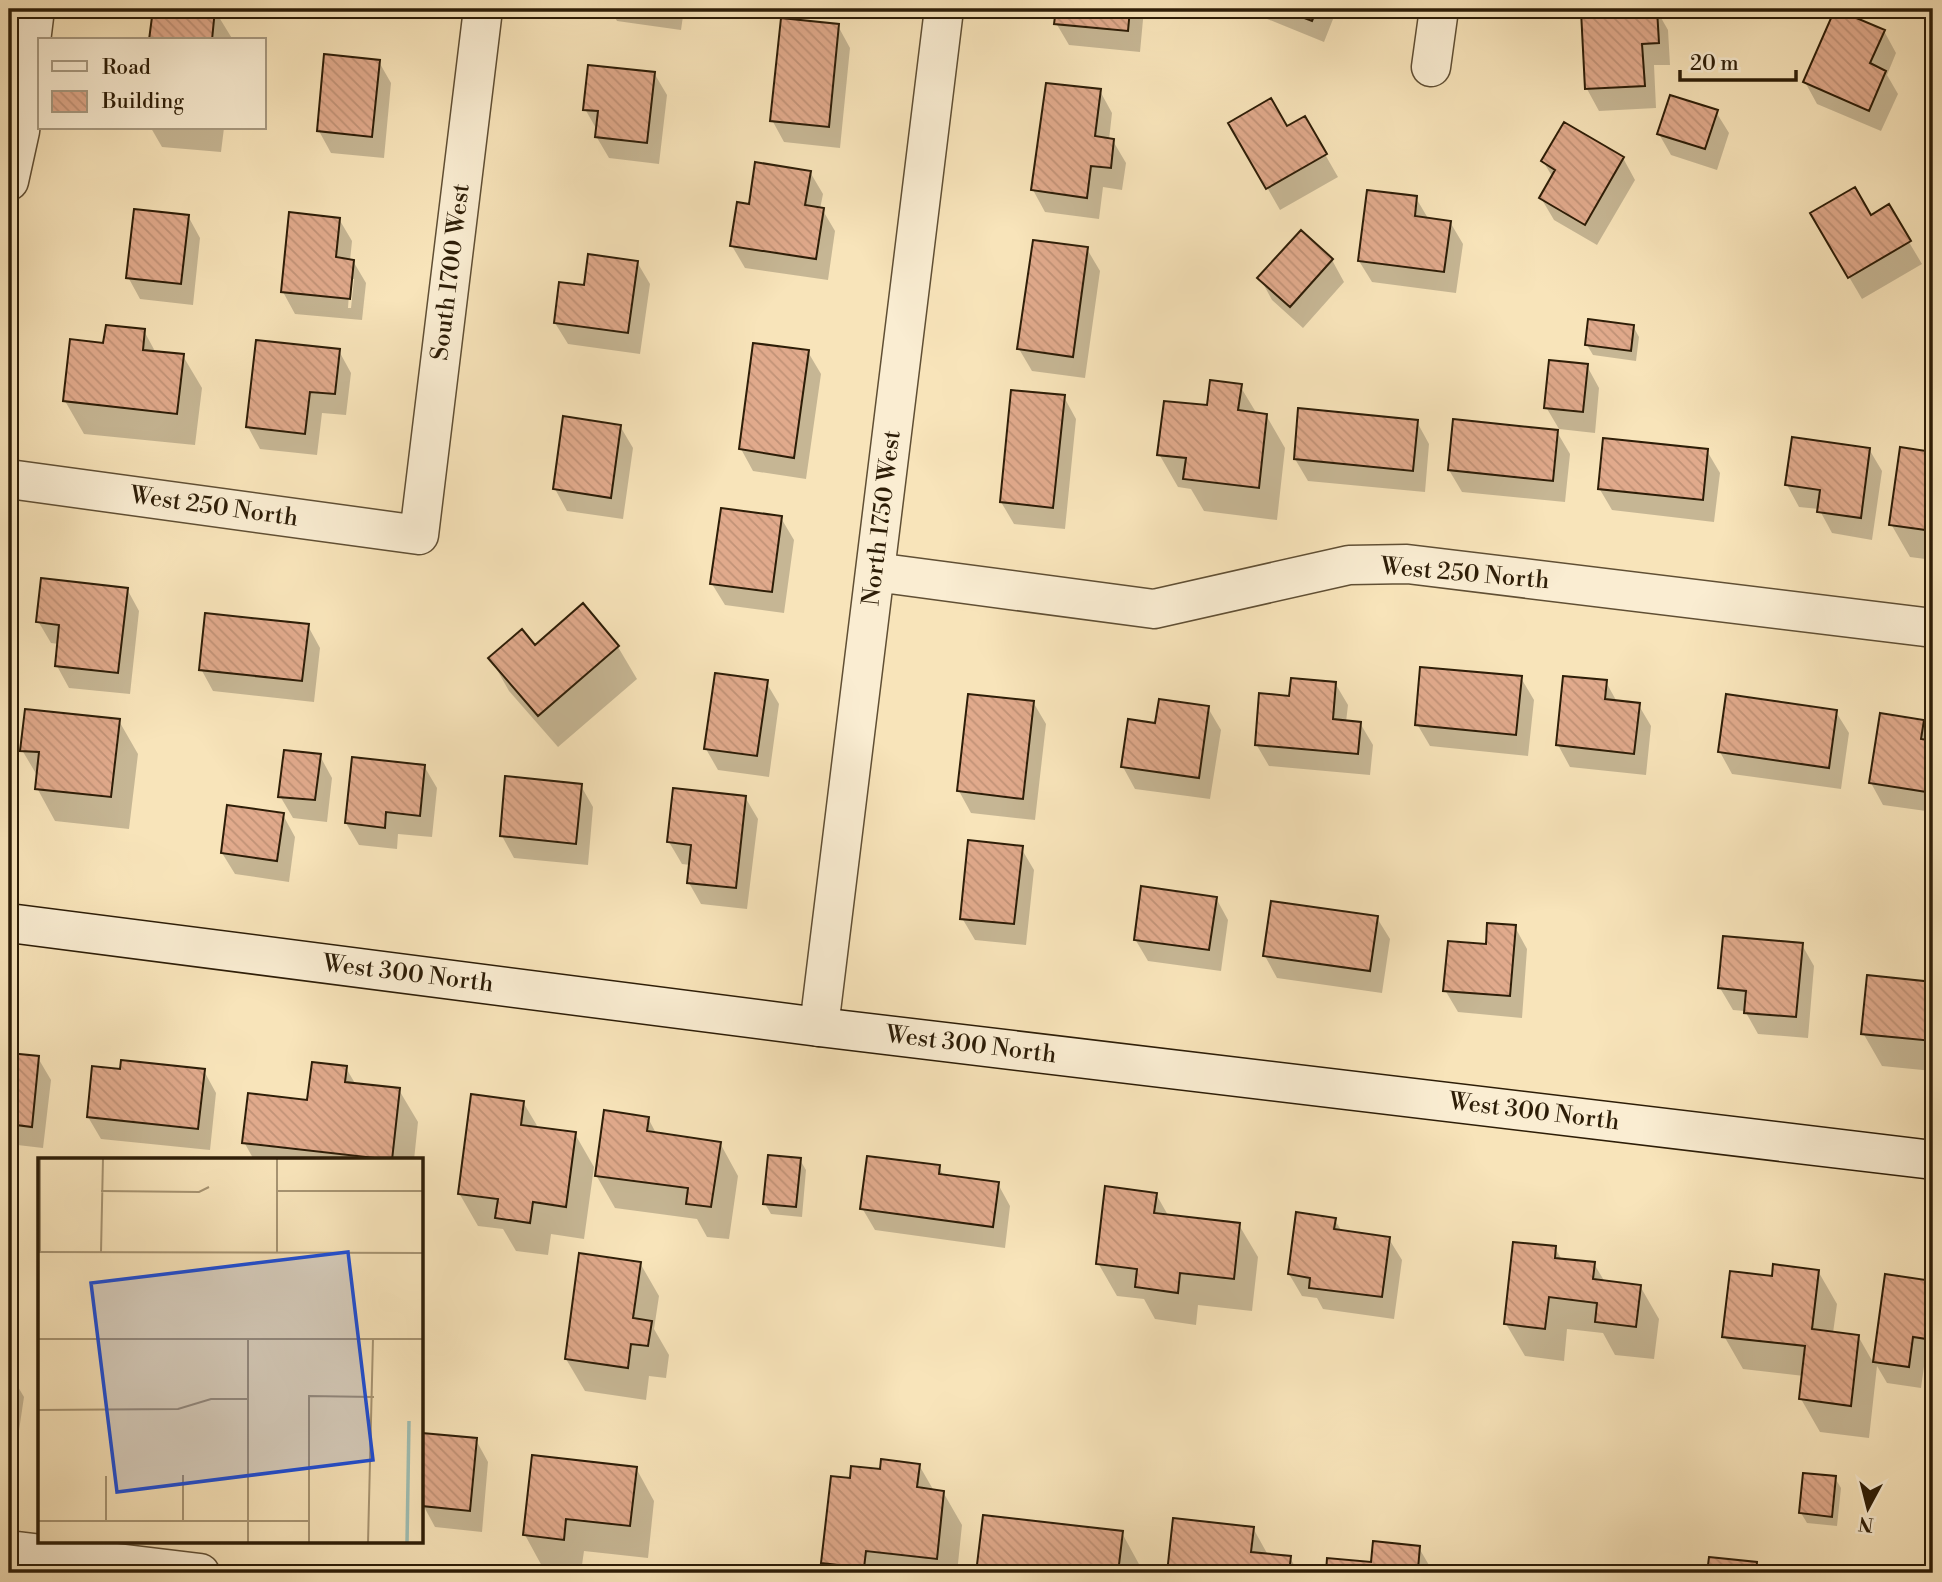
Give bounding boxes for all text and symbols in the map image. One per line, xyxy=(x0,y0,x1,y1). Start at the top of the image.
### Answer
legend xyxy=(38,38,266,130)
scale bar xyxy=(1680,38,1795,82)
text: 20 m xyxy=(1690,51,1739,77)
text: Road xyxy=(102,55,151,81)
text: Building xyxy=(101,89,184,115)
street label: South 1700 West xyxy=(425,181,477,362)
street label: North 1750 West xyxy=(856,428,908,607)
street label: West 250 North xyxy=(127,480,300,534)
street label: West 250 North xyxy=(1378,552,1551,596)
street label: West 300 North xyxy=(320,949,495,999)
street label: West 300 North xyxy=(883,1020,1058,1070)
street label: West 300 North xyxy=(1446,1087,1621,1137)
inset map xyxy=(38,1158,424,1544)
north arrow xyxy=(1834,1474,1904,1544)
text: N xyxy=(1857,1511,1875,1537)

